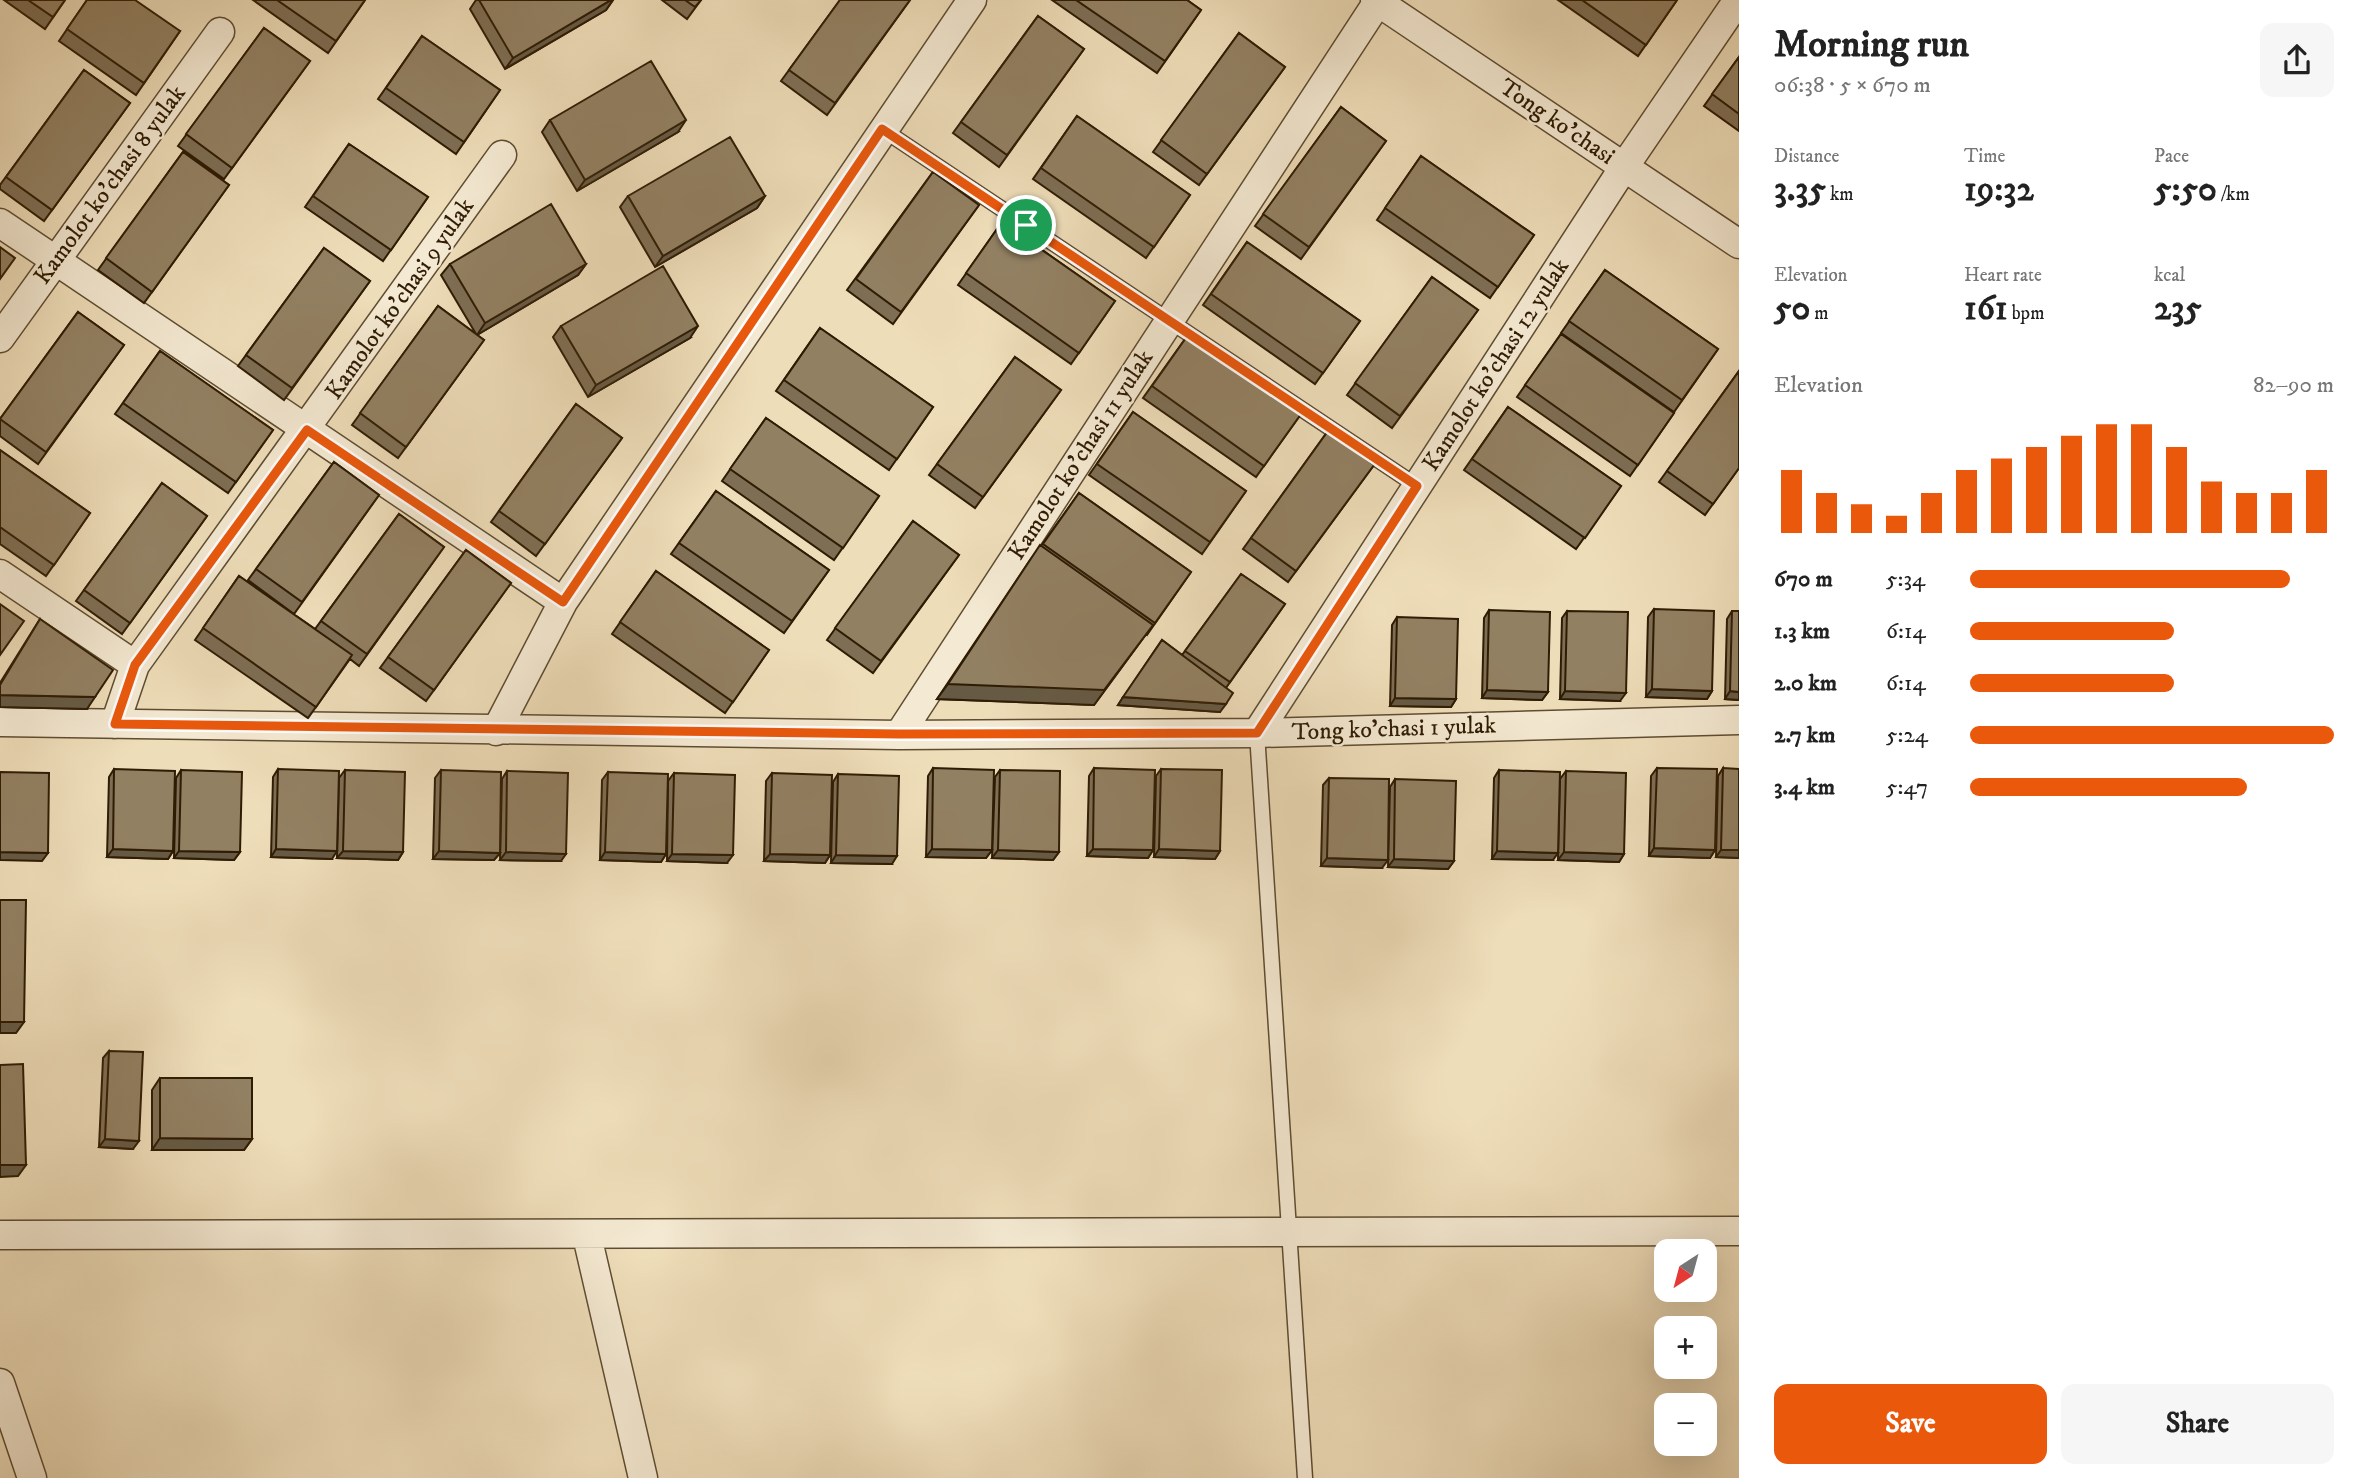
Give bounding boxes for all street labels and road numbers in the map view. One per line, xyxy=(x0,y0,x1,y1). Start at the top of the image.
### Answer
street label: Tong ko'chasi xyxy=(1493,72,1621,172)
street label: Kamolot ko'chasi 8 yulak xyxy=(28,79,192,291)
street label: Kamolot ko'chasi 9 yulak xyxy=(319,192,481,406)
street label: Kamolot ko'chasi 12 yulak xyxy=(1416,253,1576,477)
street label: Kamolot ko'chasi 11 yulak xyxy=(1002,344,1160,566)
street label: Tong ko'chasi 1 yulak xyxy=(1291,710,1497,748)

